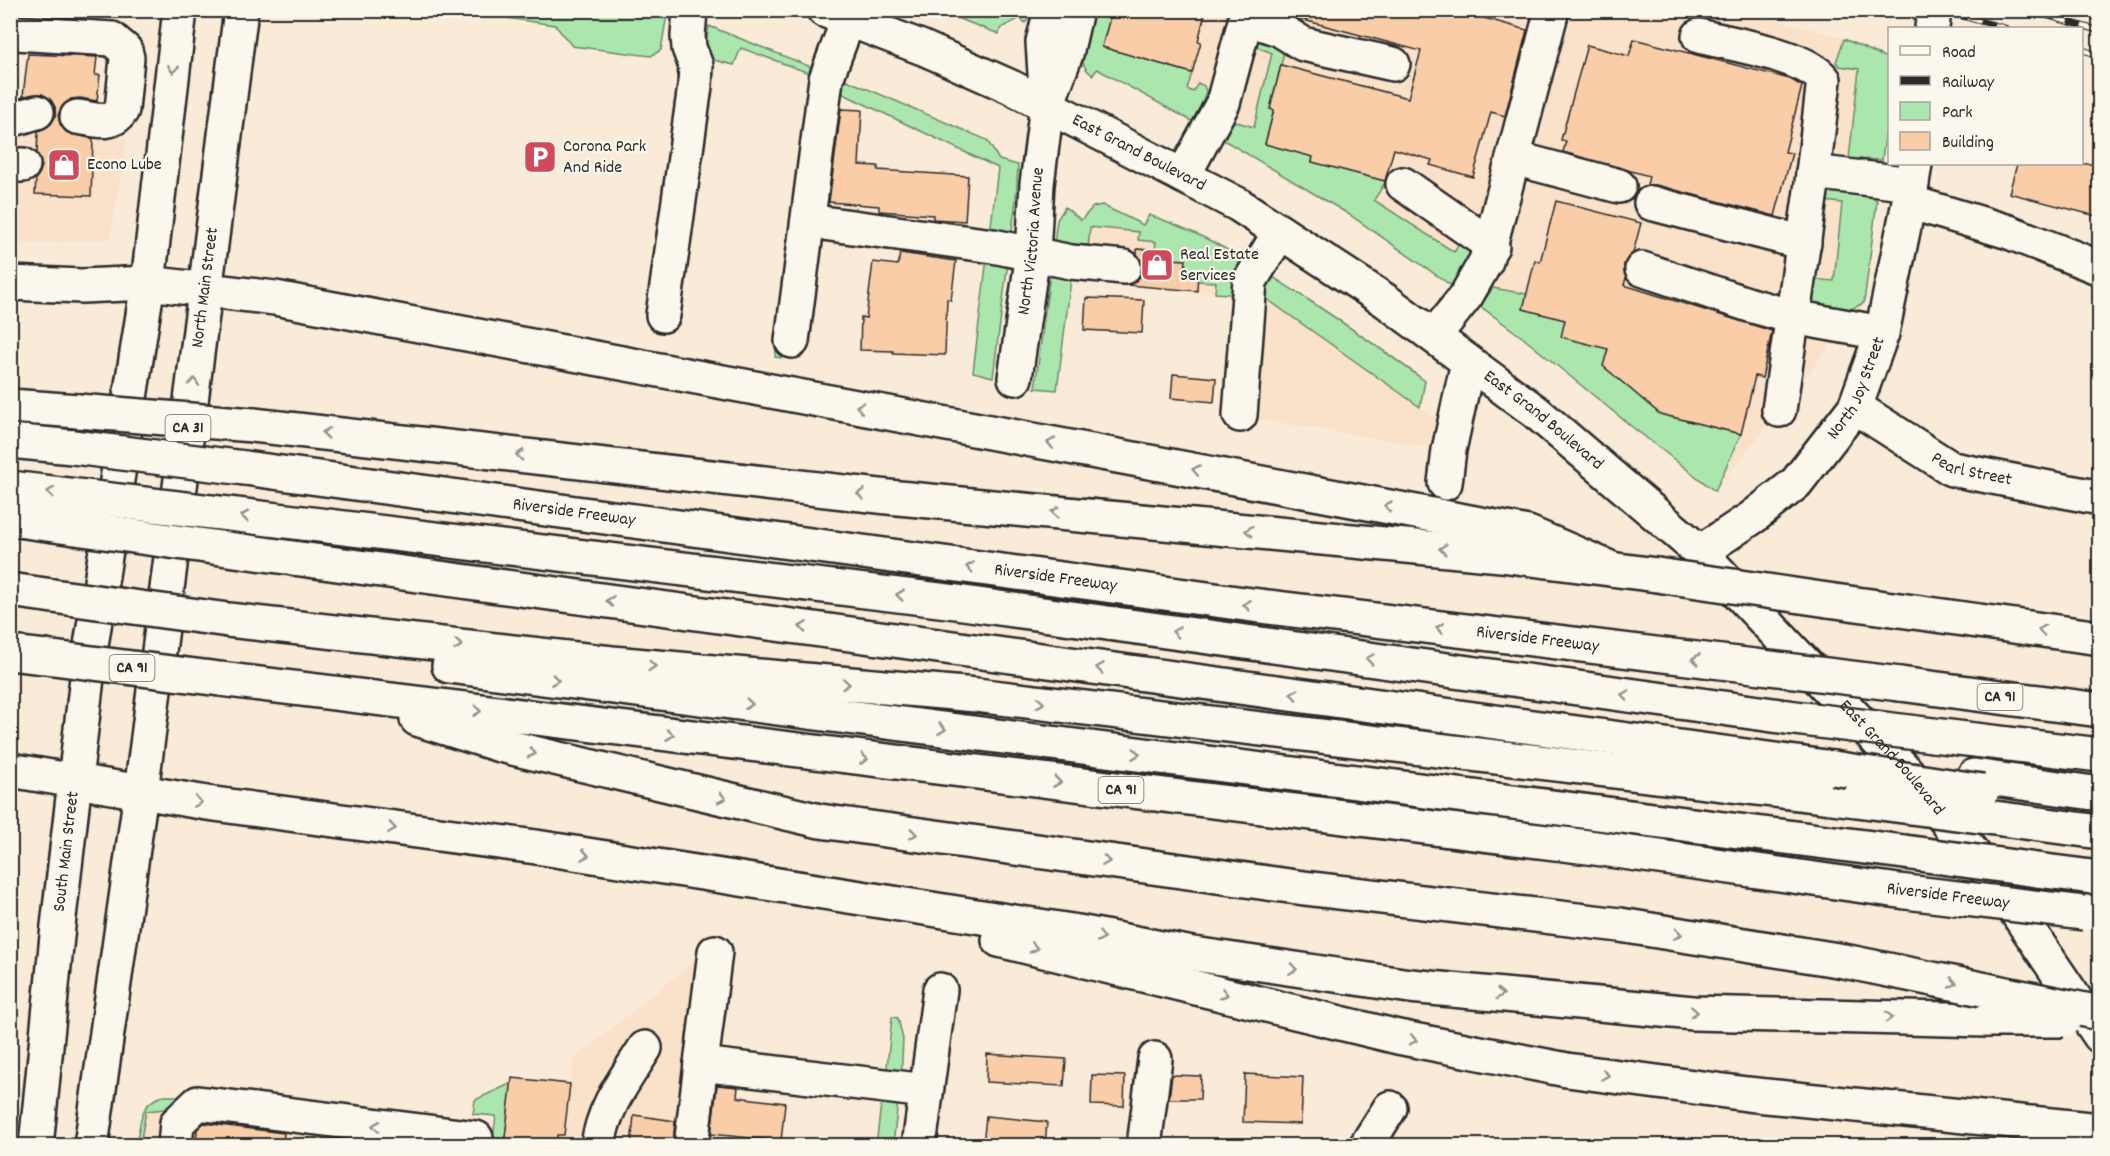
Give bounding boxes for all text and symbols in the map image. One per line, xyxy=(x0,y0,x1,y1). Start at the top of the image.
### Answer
legend xyxy=(1888,27,2083,165)
text: Road xyxy=(1942,41,1976,66)
one-way arrow xyxy=(167,64,180,73)
text: Railway xyxy=(1942,71,1995,96)
text: Park xyxy=(1942,101,1973,126)
street label: East Grand Boulevard xyxy=(1067,108,1210,198)
text: Building xyxy=(1942,131,1994,156)
place label: Corona Park And Ride xyxy=(563,135,646,181)
parking icon: Corona Park And Ride xyxy=(522,139,558,175)
shop icon: Econo Lube xyxy=(46,147,82,183)
place label: Econo Lube xyxy=(87,153,162,178)
street label: North Victoria Avenue xyxy=(1012,166,1052,317)
street label: North Main Street xyxy=(185,226,226,349)
place label: Real Estate Services xyxy=(1180,243,1259,289)
shop icon: Real Estate Services xyxy=(1139,247,1175,283)
street label: North Joy Street xyxy=(1821,333,1892,445)
street label: East Grand Boulevard xyxy=(1478,364,1609,477)
one-way arrow xyxy=(188,378,200,387)
one-way arrow xyxy=(855,401,865,414)
road number: CA 31 xyxy=(166,415,210,441)
one-way arrow xyxy=(322,428,331,440)
one-way arrow xyxy=(1047,437,1057,450)
street label: Pearl Street xyxy=(1926,446,2014,493)
one-way arrow xyxy=(516,449,525,462)
one-way arrow xyxy=(1191,464,1201,477)
one-way arrow xyxy=(46,487,56,499)
one-way arrow xyxy=(856,488,865,500)
street label: Riverside Freeway xyxy=(511,492,638,534)
one-way arrow xyxy=(1383,500,1393,513)
one-way arrow xyxy=(1050,506,1059,519)
one-way arrow xyxy=(240,510,249,522)
one-way arrow xyxy=(1245,525,1254,538)
one-way arrow xyxy=(1439,543,1448,556)
street label: Riverside Freeway xyxy=(993,558,1119,599)
one-way arrow xyxy=(965,561,975,574)
one-way arrow xyxy=(895,589,905,602)
one-way arrow xyxy=(605,595,615,608)
one-way arrow xyxy=(1242,599,1251,611)
street label: Riverside Freeway xyxy=(1475,620,1601,660)
one-way arrow xyxy=(799,622,808,634)
one-way arrow xyxy=(1436,622,1445,634)
one-way arrow xyxy=(2037,624,2046,636)
one-way arrow xyxy=(1172,627,1181,639)
one-way arrow xyxy=(454,638,463,651)
one-way arrow xyxy=(1692,653,1701,665)
one-way arrow xyxy=(1365,654,1374,666)
road number: CA 91 xyxy=(110,655,154,681)
one-way arrow xyxy=(648,659,657,672)
one-way arrow xyxy=(1096,662,1105,674)
one-way arrow xyxy=(551,673,560,685)
one-way arrow xyxy=(842,677,851,690)
road number: CA 91 xyxy=(1978,684,2022,710)
one-way arrow xyxy=(1289,689,1298,701)
one-way arrow xyxy=(1621,689,1630,701)
street label: East Grand Boulevard xyxy=(1833,694,1950,821)
one-way arrow xyxy=(1036,696,1045,709)
one-way arrow xyxy=(744,698,753,710)
one-way arrow xyxy=(472,705,481,717)
one-way arrow xyxy=(938,722,947,735)
one-way arrow xyxy=(666,728,675,741)
one-way arrow xyxy=(527,745,537,758)
one-way arrow xyxy=(1131,747,1140,759)
one-way arrow xyxy=(859,752,868,764)
one-way arrow xyxy=(1053,776,1062,788)
road number: CA 91 xyxy=(1098,777,1144,803)
street label: South Main Street xyxy=(47,790,86,913)
one-way arrow xyxy=(717,790,727,803)
one-way arrow xyxy=(194,795,203,807)
one-way arrow xyxy=(387,821,396,833)
one-way arrow xyxy=(909,828,918,840)
one-way arrow xyxy=(580,848,589,860)
one-way arrow xyxy=(1102,854,1111,866)
street label: Riverside Freeway xyxy=(1885,877,2011,917)
one-way arrow xyxy=(1673,927,1683,940)
one-way arrow xyxy=(1095,930,1105,943)
one-way arrow xyxy=(1029,941,1039,954)
one-way arrow xyxy=(1288,962,1298,974)
one-way arrow xyxy=(1947,976,1957,989)
one-way arrow xyxy=(1219,986,1229,999)
one-way arrow xyxy=(1495,987,1504,1000)
one-way arrow xyxy=(1689,1006,1698,1019)
one-way arrow xyxy=(1884,1011,1893,1024)
one-way arrow xyxy=(1408,1033,1418,1046)
one-way arrow xyxy=(1600,1068,1610,1081)
one-way arrow xyxy=(372,1120,381,1133)

